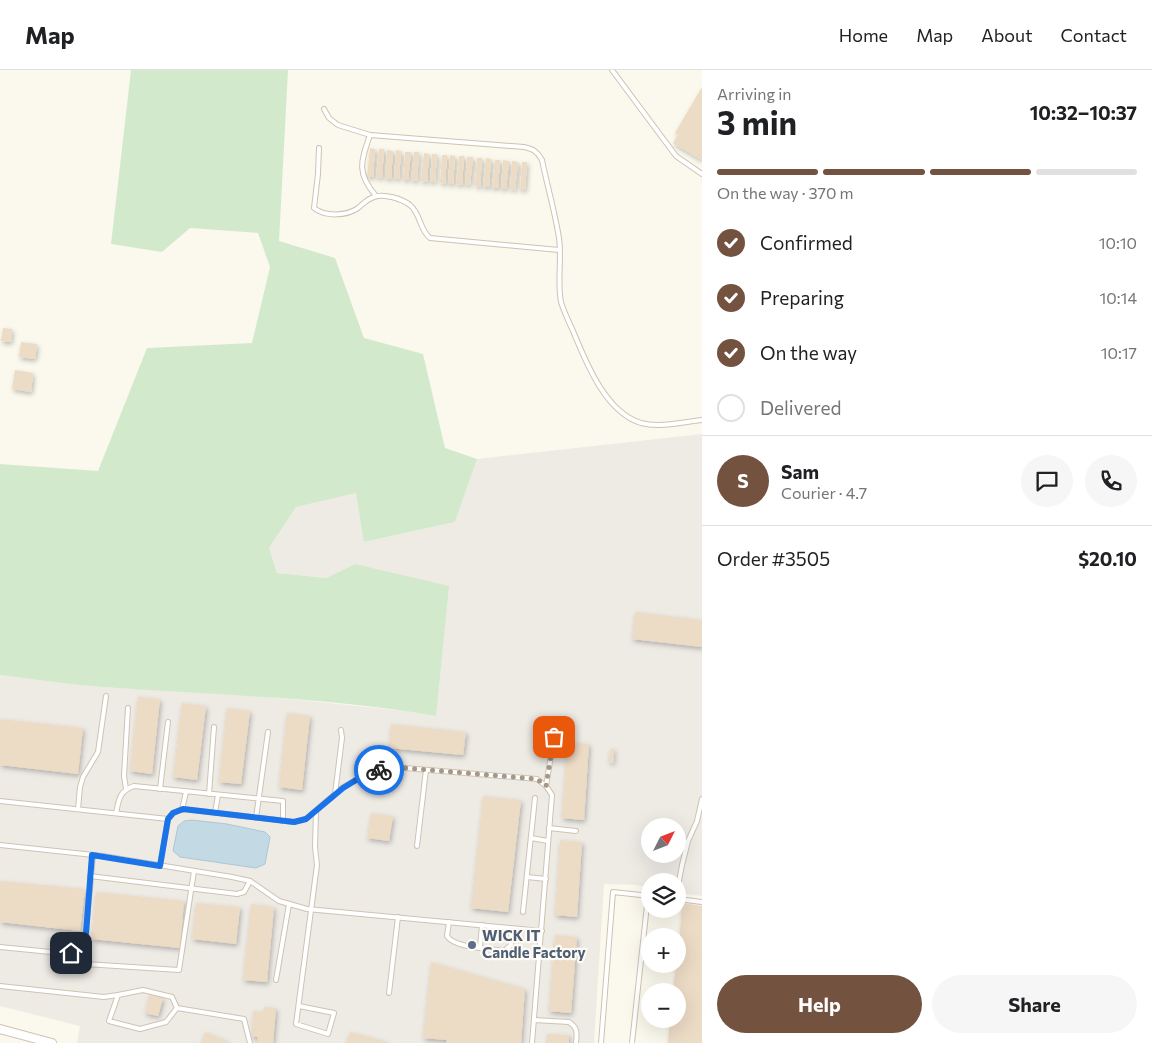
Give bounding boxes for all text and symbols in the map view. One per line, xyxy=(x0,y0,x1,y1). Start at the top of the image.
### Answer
text: Map xyxy=(25,20,75,49)
text: Home xyxy=(839,24,888,46)
text: Map xyxy=(916,24,953,46)
text: About xyxy=(981,24,1033,46)
text: Contact xyxy=(1061,24,1127,46)
text: Arriving in xyxy=(717,84,791,103)
text: 10:32–10:37 xyxy=(1030,101,1137,124)
text: 3 min xyxy=(717,102,797,142)
text: On the way · 370 m xyxy=(717,183,853,202)
icon: check xyxy=(717,229,745,257)
text: Confirmed xyxy=(760,231,853,254)
text: 10:10 xyxy=(1099,233,1137,252)
icon: check xyxy=(717,284,745,312)
text: Preparing xyxy=(760,286,844,309)
text: 10:14 xyxy=(1100,288,1137,307)
icon: check xyxy=(717,339,745,367)
text: On the way xyxy=(760,341,857,364)
text: 10:17 xyxy=(1101,343,1137,362)
text: Delivered xyxy=(760,396,841,419)
button: chat xyxy=(1021,455,1073,507)
button: phone xyxy=(1085,455,1137,507)
text: Sam xyxy=(781,460,819,483)
text: S xyxy=(737,469,749,492)
text: Courier · 4.7 xyxy=(781,483,867,502)
text: Order #3505 xyxy=(717,547,830,570)
text: $20.10 xyxy=(1078,547,1137,570)
pin xyxy=(533,716,575,758)
icon: bag xyxy=(540,723,568,751)
courier xyxy=(354,745,404,795)
icon: bike xyxy=(365,756,393,784)
north arrow xyxy=(641,818,686,862)
map controls xyxy=(641,818,686,1028)
button: layers xyxy=(641,873,686,918)
place label: WICK IT Candle Factory xyxy=(482,926,586,961)
button: + xyxy=(641,928,686,973)
pin xyxy=(50,932,92,974)
icon: home xyxy=(57,939,85,967)
marker: WICK IT Candle Factory xyxy=(466,939,478,951)
button: Help xyxy=(717,975,922,1033)
button: Share xyxy=(932,975,1137,1033)
button: − xyxy=(641,983,686,1028)

